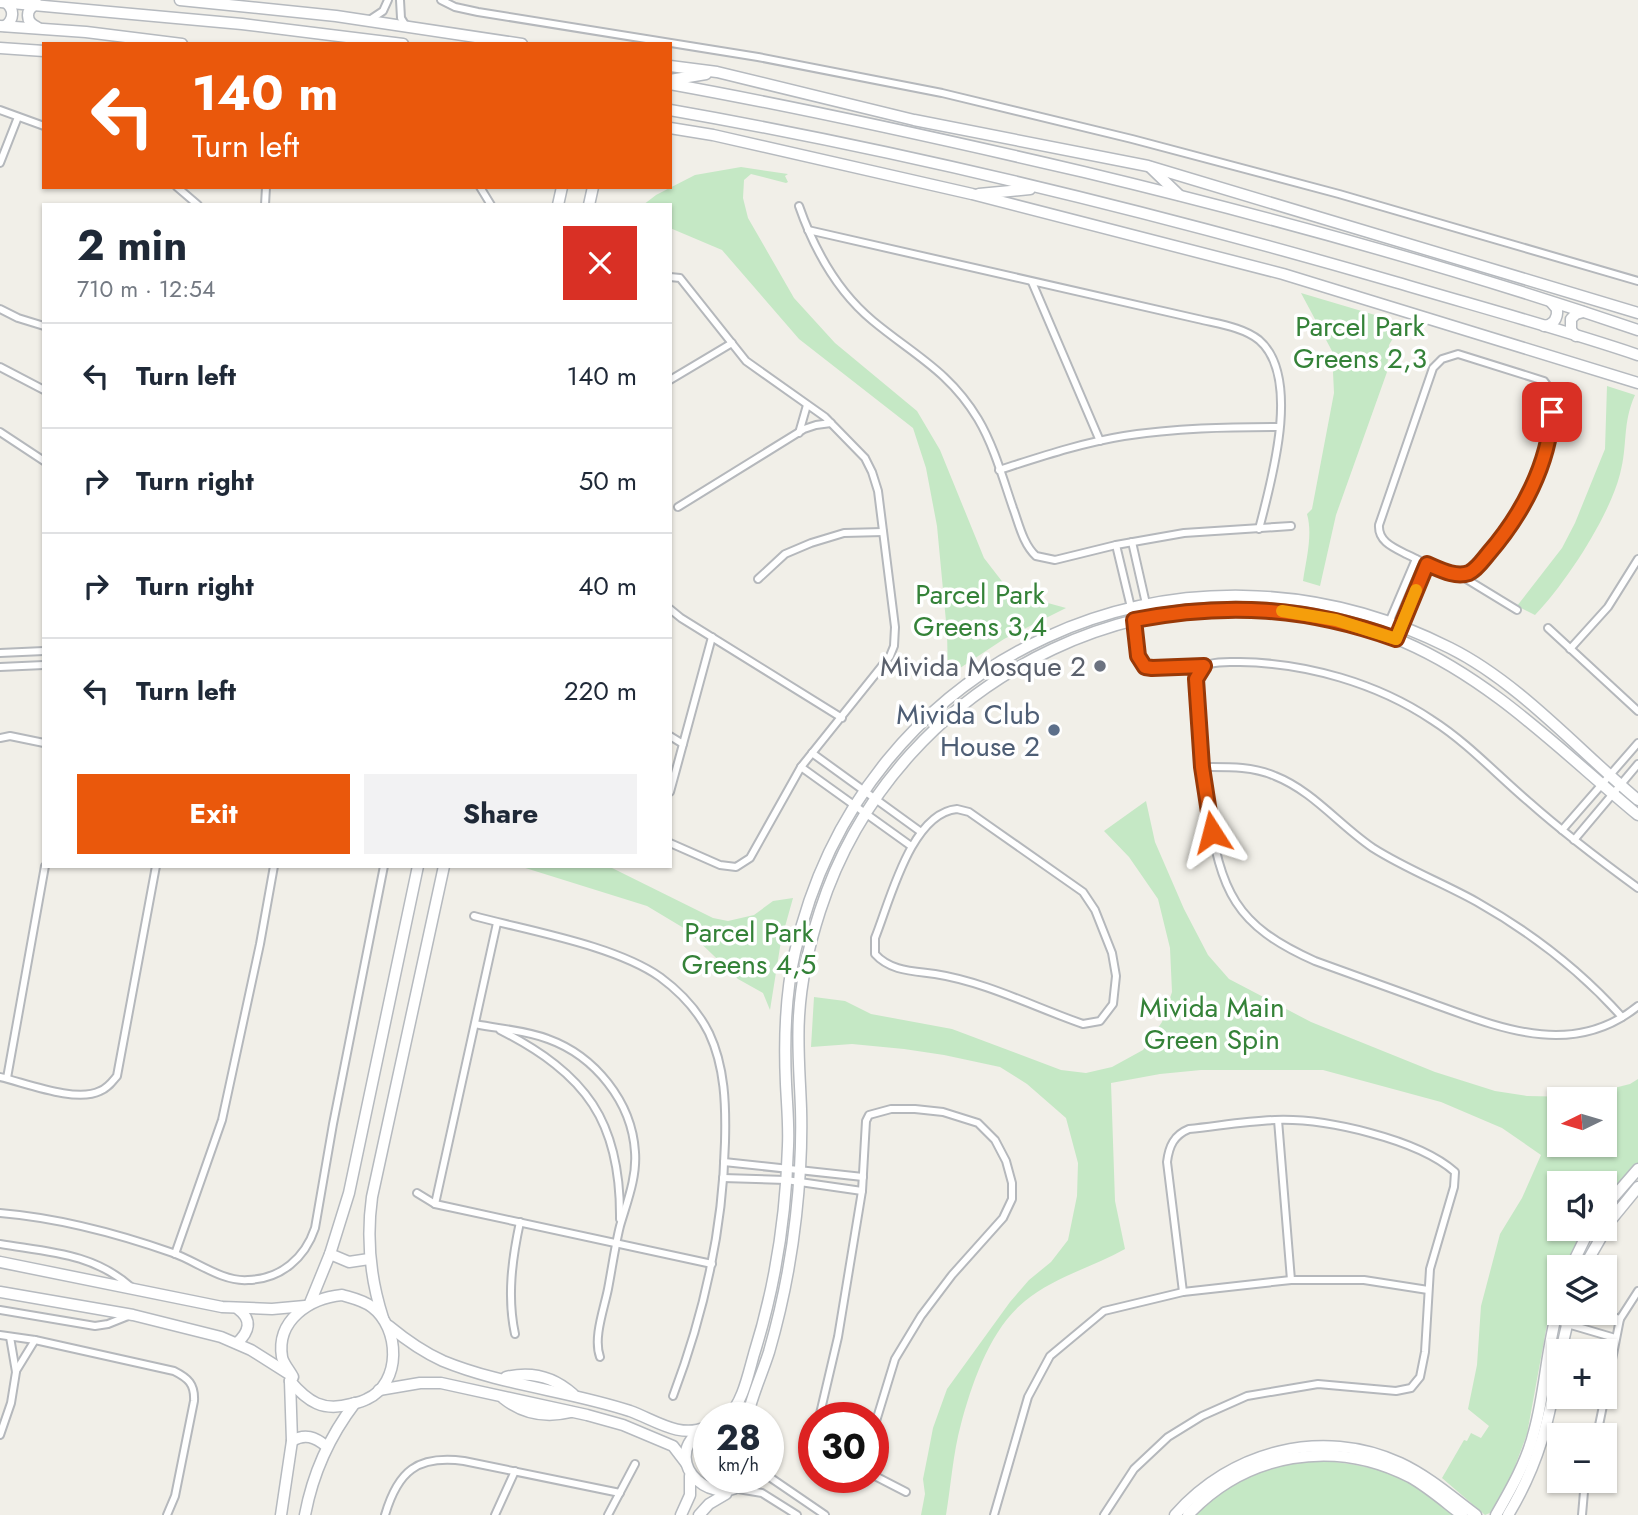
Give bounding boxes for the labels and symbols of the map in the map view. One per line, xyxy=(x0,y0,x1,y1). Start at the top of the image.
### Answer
park label: Parcel Park Greens 2,3 xyxy=(1293,306,1427,379)
pin xyxy=(1522,382,1582,442)
park label: Parcel Park Greens 3,4 xyxy=(913,574,1047,647)
place label: Mivida Mosque 2 xyxy=(880,646,1086,687)
marker: Mivida Mosque 2 xyxy=(1092,658,1108,674)
place label: Mivida Club House 2 xyxy=(896,694,1040,767)
marker: Mivida Club House 2 xyxy=(1046,722,1062,738)
position arrow xyxy=(1175,795,1249,869)
park label: Parcel Park Greens 4,5 xyxy=(682,912,816,985)
park label: Mivida Main Green Spin xyxy=(1139,987,1285,1060)
north arrow xyxy=(1547,1087,1617,1157)
speed limit sign: 30 xyxy=(798,1402,889,1493)

